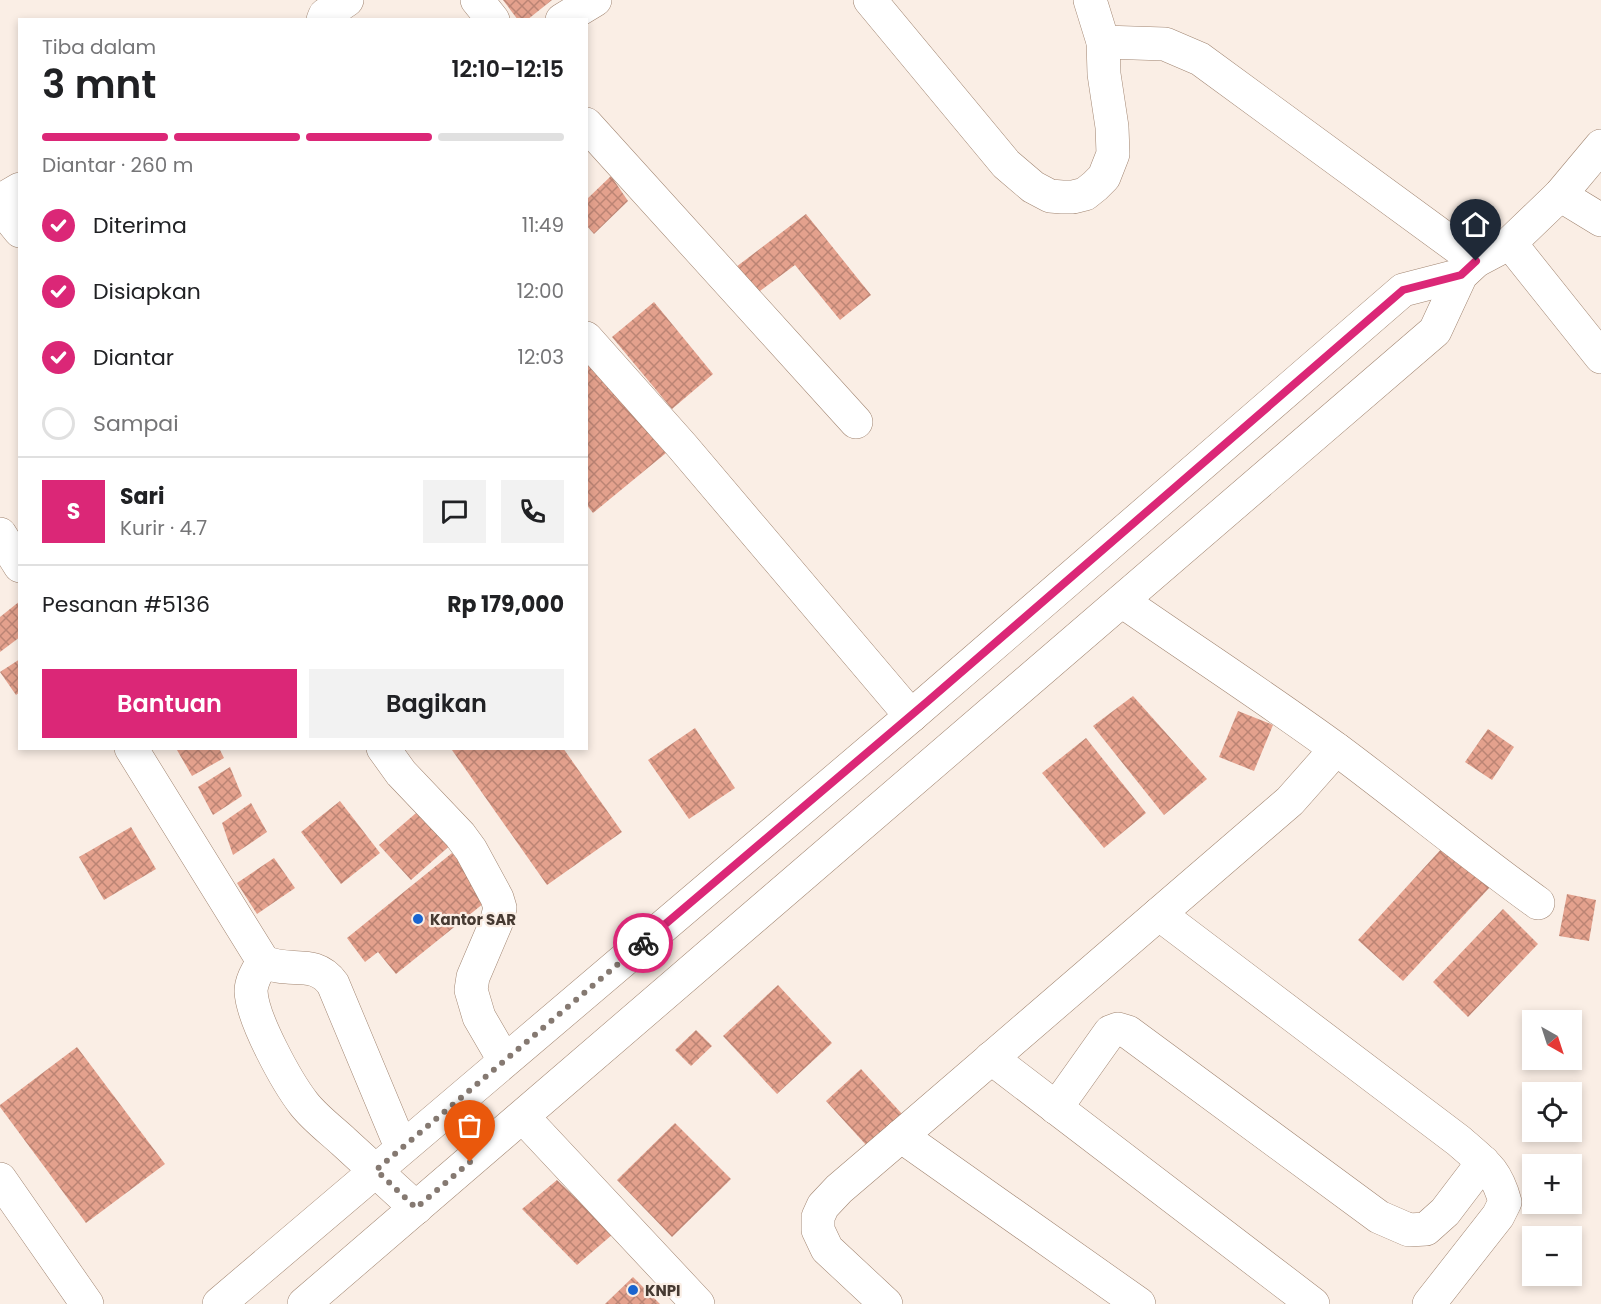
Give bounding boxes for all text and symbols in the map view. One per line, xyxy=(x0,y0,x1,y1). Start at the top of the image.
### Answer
text: Tiba dalam xyxy=(42,33,156,61)
text: 12:10–12:15 xyxy=(451,54,564,85)
text: 3 mnt xyxy=(42,57,156,112)
text: Diantar · 260 m xyxy=(42,151,193,179)
pin xyxy=(1450,199,1501,261)
icon: home xyxy=(1459,208,1492,241)
icon: check xyxy=(42,209,75,242)
text: Diterima xyxy=(93,210,187,241)
text: 11:49 xyxy=(522,211,564,239)
icon: check xyxy=(42,275,75,308)
text: Disiapkan xyxy=(93,276,201,307)
text: 12:00 xyxy=(517,277,564,305)
icon: check xyxy=(42,341,75,374)
text: Diantar xyxy=(93,342,174,373)
text: 12:03 xyxy=(518,343,564,371)
text: Sampai xyxy=(93,408,179,439)
button: chat xyxy=(423,480,486,543)
button: phone xyxy=(501,480,564,543)
text: Sari xyxy=(120,481,164,512)
text: S xyxy=(67,496,80,527)
text: Kurir · 4.7 xyxy=(120,514,207,542)
text: Pesanan #5136 xyxy=(42,589,210,620)
text: Rp 179,000 xyxy=(447,589,564,620)
button: Bantuan xyxy=(42,669,297,738)
button: Bagikan xyxy=(309,669,564,738)
place label: Kantor SAR xyxy=(430,909,516,930)
marker: Kantor SAR xyxy=(411,912,425,926)
courier xyxy=(613,913,673,973)
icon: bike xyxy=(627,927,660,960)
north arrow xyxy=(1522,1010,1582,1070)
map controls xyxy=(1522,1010,1582,1286)
button: locate xyxy=(1522,1082,1582,1142)
pin xyxy=(444,1100,495,1162)
icon: bag xyxy=(453,1109,486,1142)
button: + xyxy=(1522,1154,1582,1214)
button: − xyxy=(1522,1226,1582,1286)
place label: KNPI xyxy=(645,1280,681,1301)
marker: KNPI xyxy=(626,1283,640,1297)

